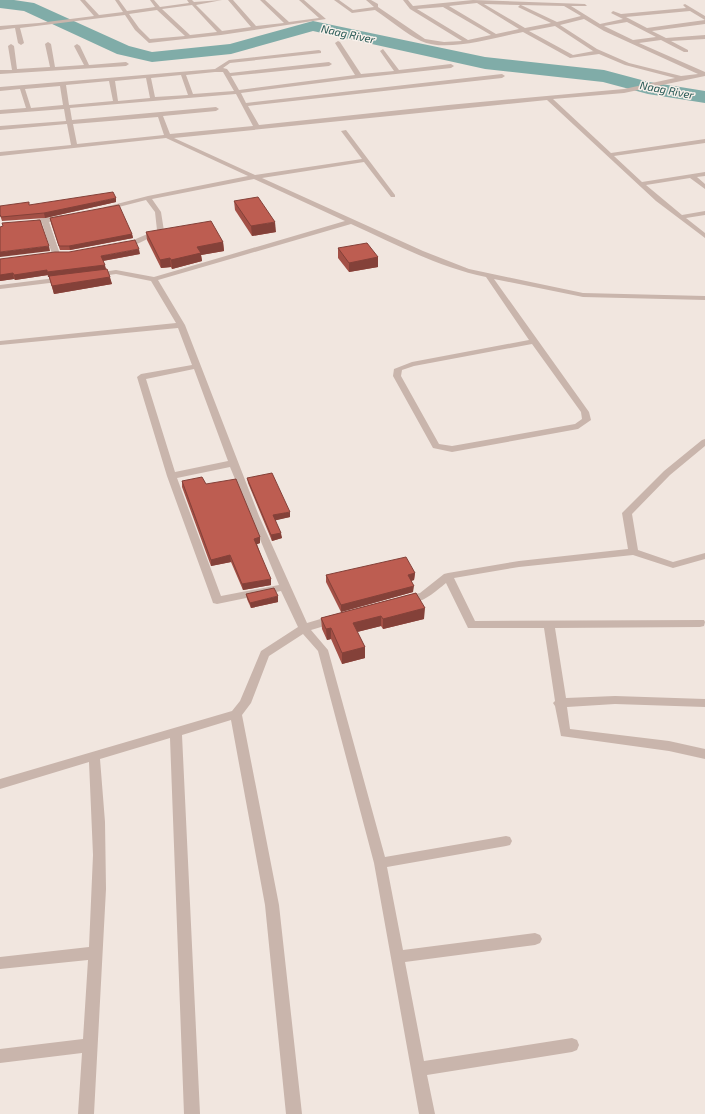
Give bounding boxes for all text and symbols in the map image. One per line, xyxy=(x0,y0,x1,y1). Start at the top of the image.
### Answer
water label: Naag River xyxy=(320,21,377,46)
water label: Naag River xyxy=(639,78,696,101)

